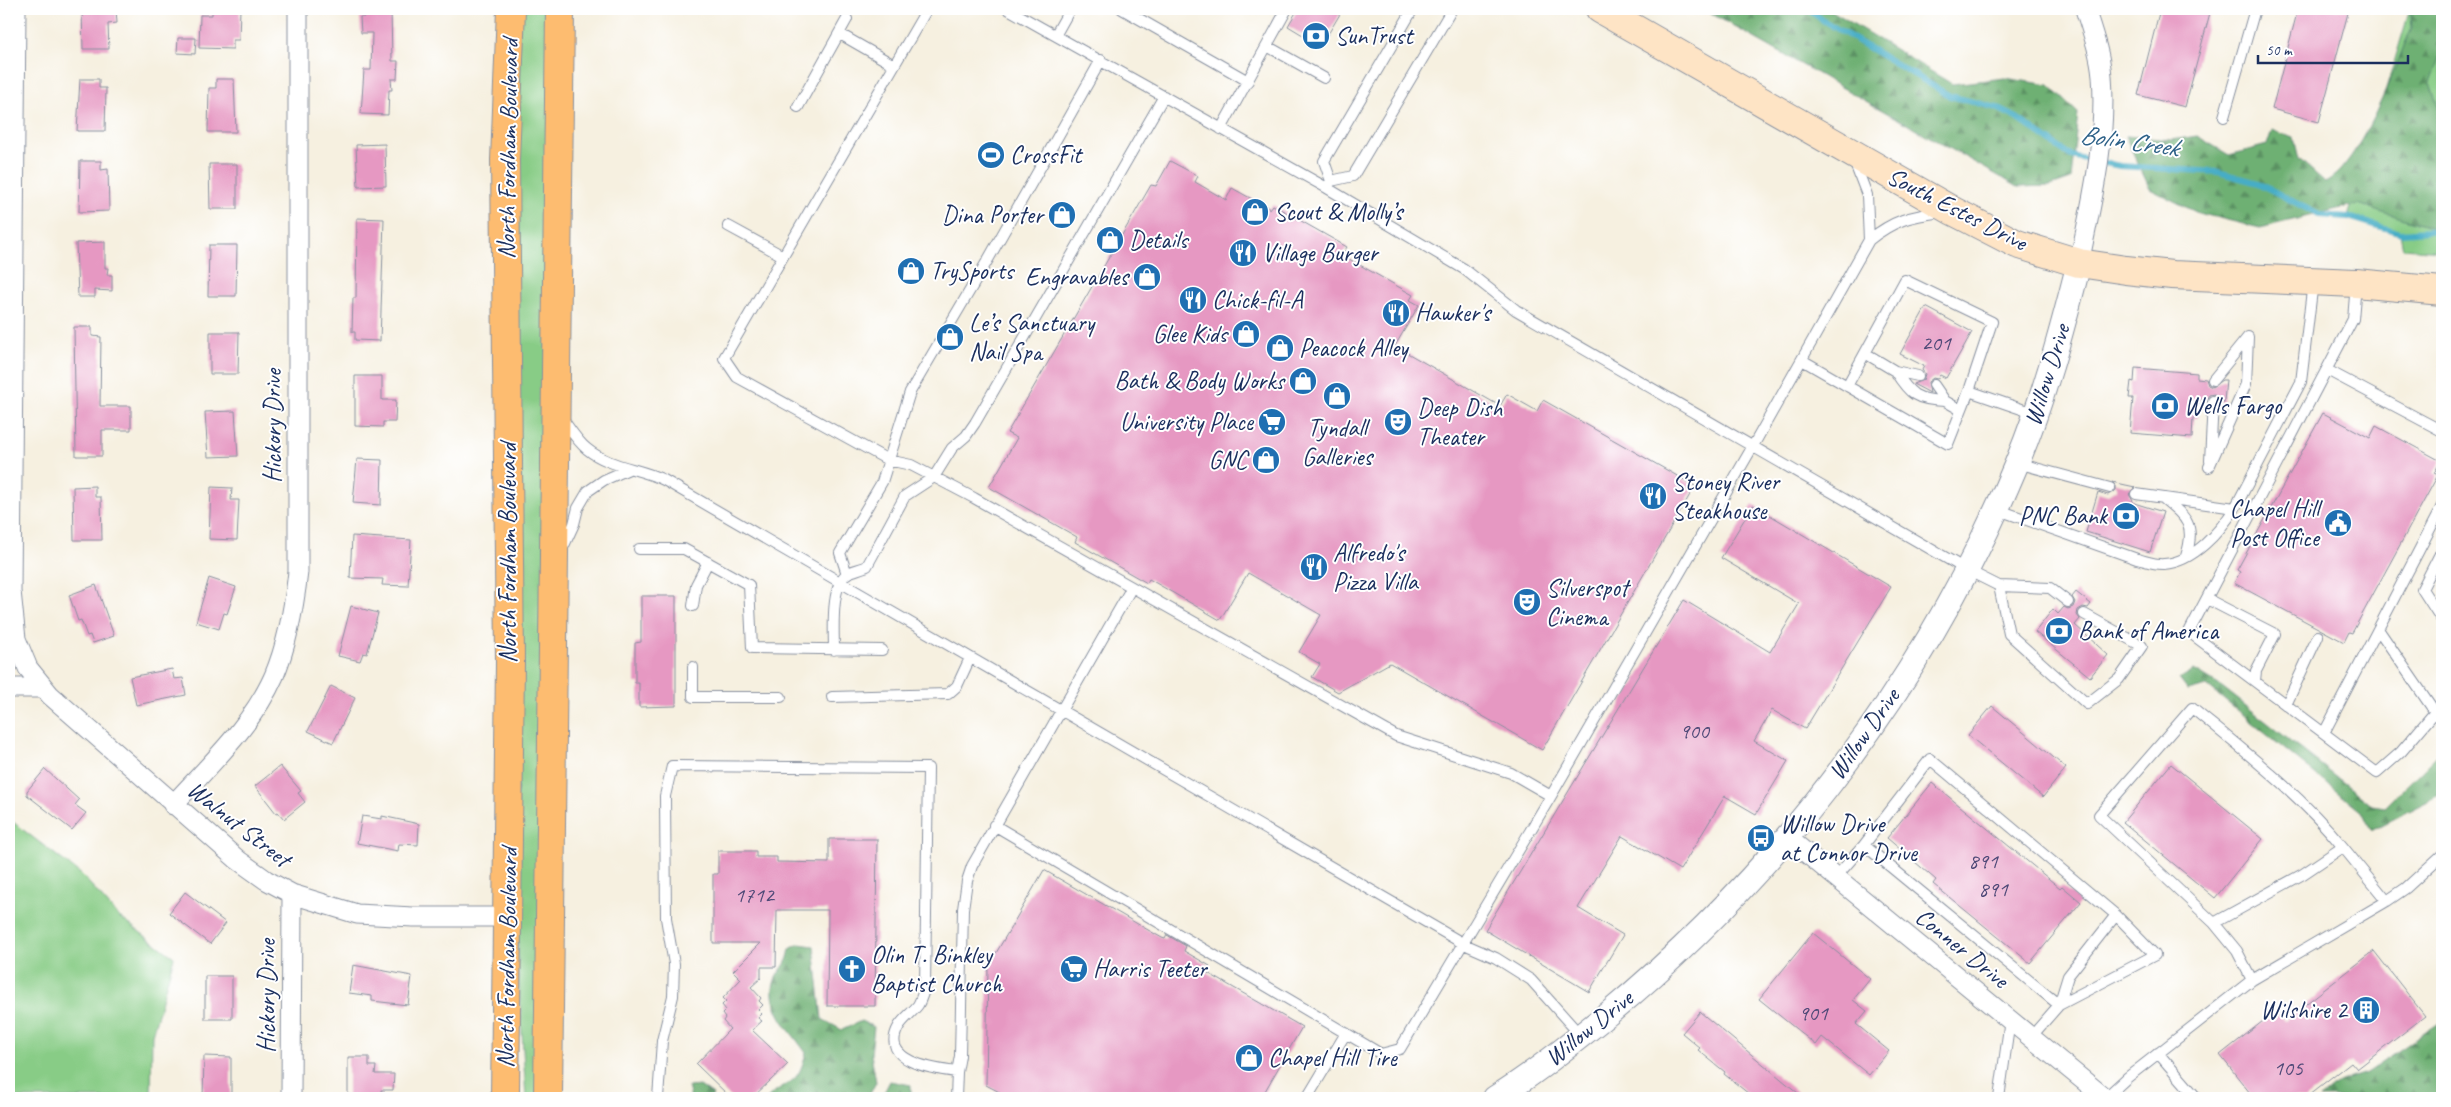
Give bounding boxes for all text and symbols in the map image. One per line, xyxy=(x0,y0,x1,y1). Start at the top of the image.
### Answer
place label: SunTrust xyxy=(1335,20,1415,52)
bank icon: SunTrust xyxy=(1301,21,1331,51)
scale bar xyxy=(2258,32,2408,64)
street label: North Fordham Boulevard xyxy=(490,34,526,259)
text: 50 m xyxy=(2266,41,2293,60)
water label: Bolin Creek xyxy=(2078,118,2184,165)
place label: CrossFit xyxy=(1010,139,1084,171)
sports icon: CrossFit xyxy=(976,140,1006,170)
street label: South Estes Drive xyxy=(1882,160,2034,259)
place label: Scout & Molly’s xyxy=(1274,196,1405,228)
shop icon: Scout & Molly’s xyxy=(1240,197,1270,227)
place label: Dina Porter xyxy=(942,199,1046,231)
shop icon: Dina Porter xyxy=(1047,200,1077,230)
place label: Details xyxy=(1129,224,1190,256)
shop icon: Details xyxy=(1095,225,1125,255)
place label: Village Burger xyxy=(1262,237,1380,269)
restaurant icon: Village Burger xyxy=(1228,238,1258,268)
place label: TrySports xyxy=(930,255,1016,287)
shop icon: TrySports xyxy=(896,256,926,286)
place label: Engravables xyxy=(1025,261,1130,293)
shop icon: Engravables xyxy=(1132,262,1162,292)
place label: Chick-fil-A xyxy=(1212,284,1304,316)
restaurant icon: Chick-fil-A xyxy=(1178,285,1208,315)
place label: Hawker's xyxy=(1415,297,1493,329)
restaurant icon: Hawker's xyxy=(1381,298,1411,328)
place label: Le’s Sanctuary Nail Spa xyxy=(969,307,1096,368)
place label: Glee Kids xyxy=(1153,318,1229,350)
shop icon: Glee Kids xyxy=(1231,319,1261,349)
street label: Willow Drive xyxy=(2016,319,2078,430)
shop icon: Le’s Sanctuary Nail Spa xyxy=(935,322,965,352)
house number: 201 xyxy=(1921,329,1952,357)
place label: Peacock Alley xyxy=(1299,332,1410,364)
shop icon: Peacock Alley xyxy=(1265,333,1295,363)
place label: Bath & Body Works xyxy=(1115,365,1286,397)
shop icon: Bath & Body Works xyxy=(1288,366,1318,396)
street label: Hickory Drive xyxy=(257,367,289,483)
shop icon: Tyndall Galleries xyxy=(1322,381,1352,411)
place label: Wells Fargo xyxy=(2184,390,2282,422)
bank icon: Wells Fargo xyxy=(2150,391,2180,421)
place label: Deep Dish Theater xyxy=(1417,392,1503,453)
place label: University Place xyxy=(1120,406,1255,438)
supermarket icon: University Place xyxy=(1257,407,1287,437)
theatre icon: Deep Dish Theater xyxy=(1383,407,1413,437)
place label: Tyndall Galleries xyxy=(1302,412,1374,473)
street label: North Fordham Boulevard xyxy=(492,439,524,663)
place label: GNC xyxy=(1209,444,1250,476)
shop icon: GNC xyxy=(1251,445,1281,475)
place label: Stoney River Steakhouse xyxy=(1672,466,1781,527)
restaurant icon: Stoney River Steakhouse xyxy=(1638,481,1668,511)
place label: Chapel Hill Post Office xyxy=(2230,493,2324,554)
place label: PNC Bank xyxy=(2019,500,2109,532)
bank icon: PNC Bank xyxy=(2111,501,2141,531)
public building icon: Chapel Hill Post Office xyxy=(2323,508,2353,538)
place label: Alfredo's Pizza Villa xyxy=(1333,537,1420,598)
restaurant icon: Alfredo's Pizza Villa xyxy=(1299,552,1329,582)
place label: Silverspot Cinema xyxy=(1546,572,1632,633)
theatre icon: Silverspot Cinema xyxy=(1512,587,1542,617)
place label: Bank of America xyxy=(2078,615,2220,647)
bank icon: Bank of America xyxy=(2044,616,2074,646)
street label: Willow Drive xyxy=(1821,681,1908,786)
house number: 900 xyxy=(1679,717,1711,745)
street label: Walnut Street xyxy=(181,774,300,877)
place label: Willow Drive at Connor Drive xyxy=(1780,808,1919,869)
bus stop icon: Willow Drive at Connor Drive xyxy=(1746,823,1776,853)
street label: North Fordham Boulevard xyxy=(489,843,525,1068)
house number: 891 xyxy=(1968,847,1999,875)
house number: 891 xyxy=(1978,875,2009,903)
house number: 1712 xyxy=(734,881,776,909)
street label: Conner Drive xyxy=(1909,901,2017,997)
street label: Hickory Drive xyxy=(251,937,283,1053)
place label: Olin T. Binkley Baptist Church xyxy=(871,939,1003,1000)
place label: Harris Teeter xyxy=(1093,953,1209,985)
church icon: Olin T. Binkley Baptist Church xyxy=(837,954,867,984)
supermarket icon: Harris Teeter xyxy=(1059,954,1089,984)
street label: Willow Drive xyxy=(1538,982,1641,1073)
place label: Wilshire 2 xyxy=(2260,994,2349,1026)
building icon: Wilshire 2 xyxy=(2351,995,2381,1025)
house number: 901 xyxy=(1798,999,1829,1027)
place label: Chapel Hill Tire xyxy=(1268,1042,1399,1074)
shop icon: Chapel Hill Tire xyxy=(1234,1043,1264,1073)
house number: 105 xyxy=(2273,1054,2304,1082)

